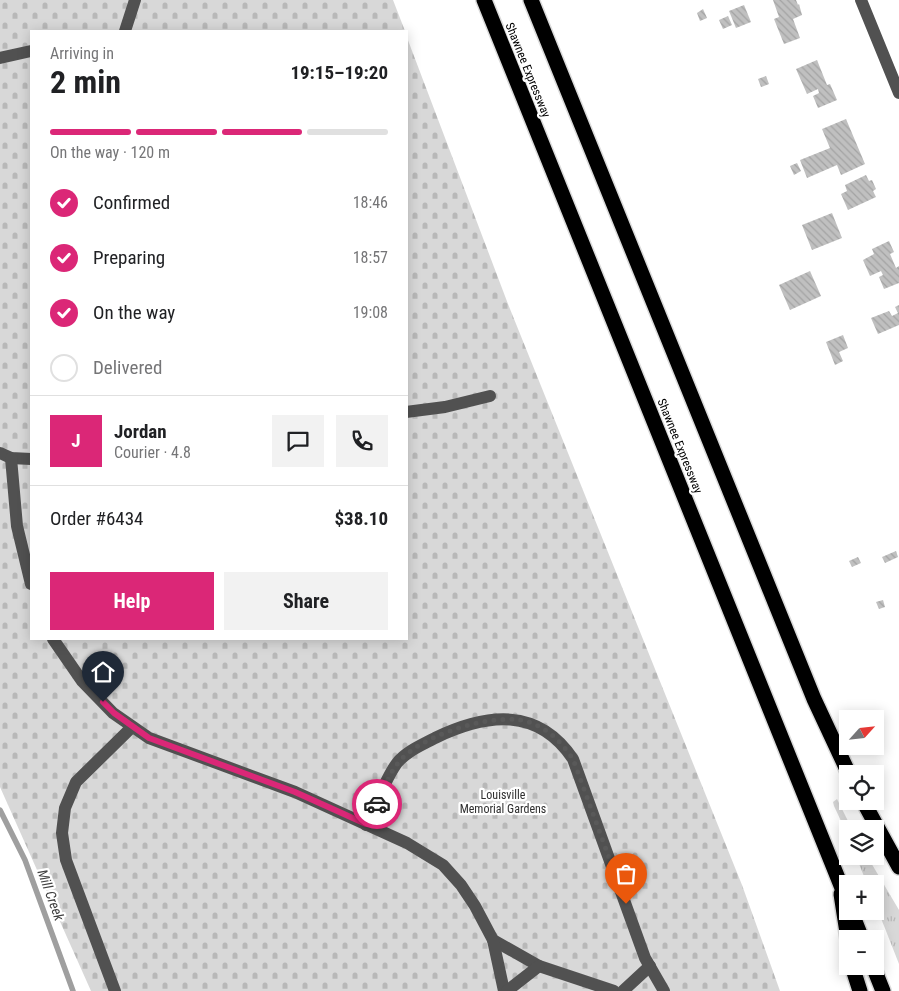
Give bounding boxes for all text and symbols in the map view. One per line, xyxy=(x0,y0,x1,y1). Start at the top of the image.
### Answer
street label: Shawnee Expressway xyxy=(503,21,553,119)
text: Arriving in xyxy=(50,44,114,63)
text: 19:15–19:20 xyxy=(290,61,388,84)
text: 2 min xyxy=(50,63,121,101)
text: On the way · 120 m xyxy=(50,143,170,162)
icon: check xyxy=(50,189,78,217)
text: Confirmed xyxy=(93,191,170,214)
text: 18:46 xyxy=(353,193,388,212)
icon: check xyxy=(50,244,78,272)
text: Preparing xyxy=(93,246,165,269)
text: 18:57 xyxy=(353,248,388,267)
icon: check xyxy=(50,299,78,327)
text: On the way xyxy=(93,301,175,324)
text: 19:08 xyxy=(353,303,388,322)
text: Delivered xyxy=(93,356,162,379)
street label: Shawnee Expressway xyxy=(655,397,705,495)
button: chat xyxy=(272,415,324,467)
button: phone xyxy=(336,415,388,467)
text: Jordan xyxy=(114,420,167,443)
text: J xyxy=(71,429,81,452)
text: Courier · 4.8 xyxy=(114,443,191,462)
text: Order #6434 xyxy=(50,507,143,530)
text: $38.10 xyxy=(334,507,388,530)
button: Help xyxy=(50,572,214,630)
button: Share xyxy=(224,572,388,630)
pin xyxy=(82,651,124,702)
icon: home xyxy=(89,658,117,686)
north arrow xyxy=(839,710,884,755)
map controls xyxy=(839,710,884,975)
button: locate xyxy=(839,765,884,810)
courier xyxy=(352,779,402,829)
park label: Louisville Memorial Gardens xyxy=(460,788,546,816)
icon: car xyxy=(363,790,391,818)
button: layers xyxy=(839,820,884,865)
pin xyxy=(605,853,647,904)
icon: bag xyxy=(612,860,640,888)
water label: Mill Creek xyxy=(34,867,68,924)
button: + xyxy=(839,875,884,920)
button: − xyxy=(839,930,884,975)

